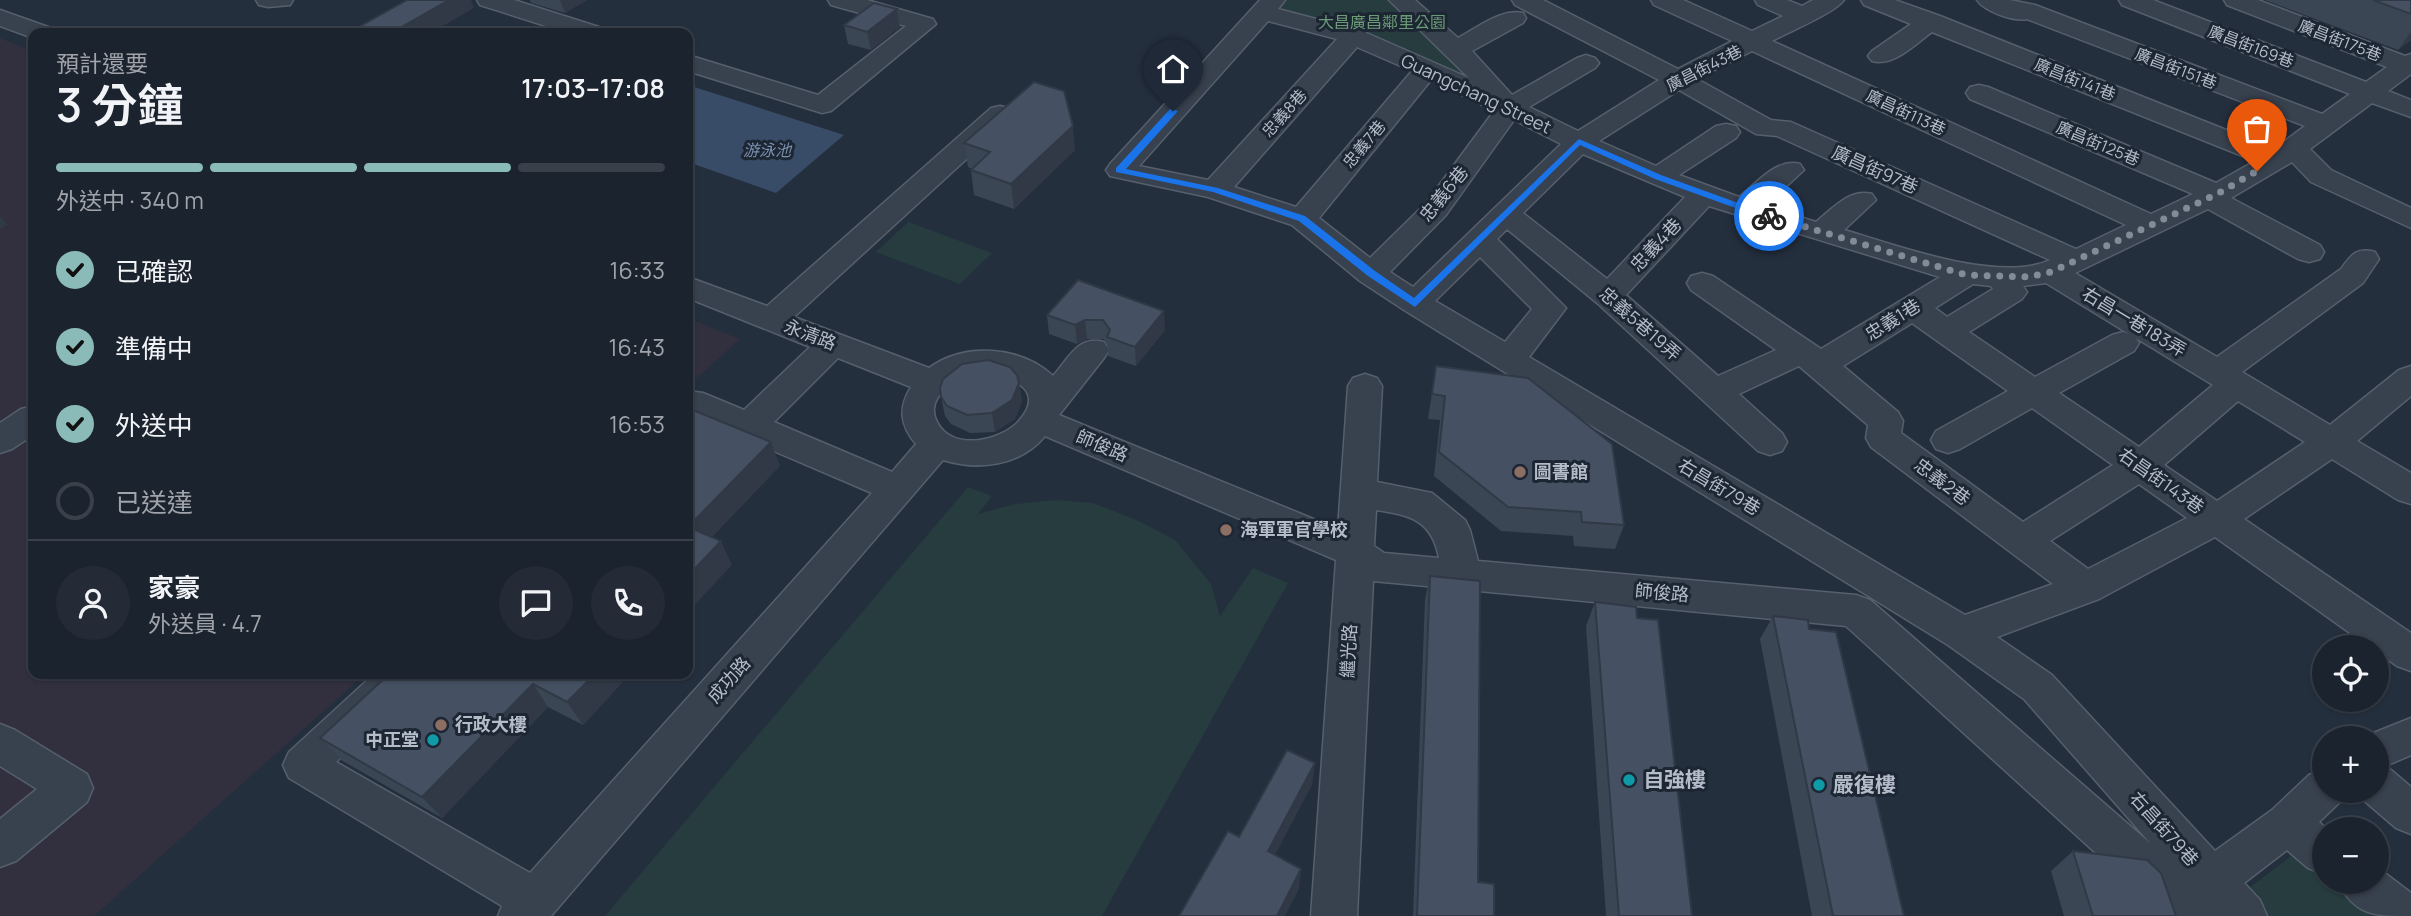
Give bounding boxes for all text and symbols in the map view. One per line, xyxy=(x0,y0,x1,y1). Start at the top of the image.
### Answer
park label: 大昌廣昌鄰里公園 xyxy=(1318,11,1446,33)
street label: 廣昌街175巷 xyxy=(2295,14,2385,66)
street label: 廣昌街169巷 xyxy=(2205,20,2297,72)
pin xyxy=(1143,39,1203,111)
street label: 廣昌街43巷 xyxy=(1662,40,1746,96)
street label: 廣昌街151巷 xyxy=(2132,42,2220,94)
text: 預計還要 xyxy=(56,47,148,79)
street label: Guangchang Street xyxy=(1397,48,1555,138)
icon: home xyxy=(1154,50,1192,88)
street label: 廣昌街141巷 xyxy=(2031,53,2119,105)
text: 17:03–17:08 xyxy=(521,70,665,106)
text: 3 分鐘 xyxy=(56,73,184,136)
street label: 忠義8巷 xyxy=(1257,84,1311,142)
street label: 廣昌街113巷 xyxy=(1863,84,1949,140)
pin xyxy=(2227,99,2287,171)
icon: bag xyxy=(2238,110,2276,148)
street label: 忠義7巷 xyxy=(1338,115,1390,173)
street label: 廣昌街125巷 xyxy=(2053,116,2143,170)
water label: 游泳池 xyxy=(743,139,793,161)
street label: 廣昌街97巷 xyxy=(1829,139,1922,199)
street label: 忠義6巷 xyxy=(1413,160,1473,226)
courier xyxy=(1734,181,1804,251)
text: 外送中 · 340 m xyxy=(56,184,204,216)
icon: bike xyxy=(1750,197,1788,235)
street label: 忠義4巷 xyxy=(1624,213,1686,276)
icon: check xyxy=(56,251,94,289)
text: 已確認 xyxy=(115,253,193,289)
text: 16:33 xyxy=(609,254,665,286)
street label: 忠義5巷19弄 xyxy=(1595,281,1686,365)
street label: 右昌一巷183弄 xyxy=(2078,281,2191,362)
street label: 忠義1巷 xyxy=(1860,293,1925,345)
street label: 永清路 xyxy=(781,313,840,355)
icon: check xyxy=(56,328,94,366)
text: 準備中 xyxy=(115,330,193,366)
text: 16:43 xyxy=(609,331,665,363)
icon: check xyxy=(56,405,94,443)
text: 外送中 xyxy=(115,407,193,443)
text: 16:53 xyxy=(609,408,665,440)
street label: 師俊路 xyxy=(1073,423,1132,467)
street label: 右昌街143巷 xyxy=(2114,442,2209,519)
street label: 右昌街79巷 xyxy=(1674,452,1765,520)
street label: 忠義2巷 xyxy=(1910,452,1975,510)
place label: 圖書館 xyxy=(1534,459,1588,483)
marker: 圖書館 xyxy=(1512,464,1528,480)
text: 已送達 xyxy=(115,484,193,520)
place label: 海軍軍官學校 xyxy=(1240,517,1348,541)
marker: 海軍軍官學校 xyxy=(1218,522,1234,538)
button: person xyxy=(56,566,130,640)
button: chat xyxy=(499,566,573,640)
button: phone xyxy=(591,566,665,640)
text: 家豪 xyxy=(148,569,200,605)
street label: 師俊路 xyxy=(1634,578,1690,606)
text: 外送員 · 4.7 xyxy=(148,607,262,639)
street label: 繼光路 xyxy=(1335,623,1361,679)
map controls xyxy=(2312,635,2389,894)
button: locate xyxy=(2312,635,2389,712)
street label: 成功路 xyxy=(701,651,755,708)
place label: 行政大樓 xyxy=(455,712,527,736)
marker: 行政大樓 xyxy=(433,717,449,733)
button: + xyxy=(2312,726,2389,803)
place label: 中正堂 xyxy=(365,727,419,751)
marker: 中正堂 xyxy=(425,732,441,748)
place label: 自強樓 xyxy=(1643,765,1706,793)
place label: 嚴復樓 xyxy=(1833,770,1896,798)
marker: 自強樓 xyxy=(1621,772,1637,788)
marker: 嚴復樓 xyxy=(1811,777,1827,793)
street label: 右昌街79巷 xyxy=(2125,786,2205,871)
button: − xyxy=(2312,817,2389,894)

